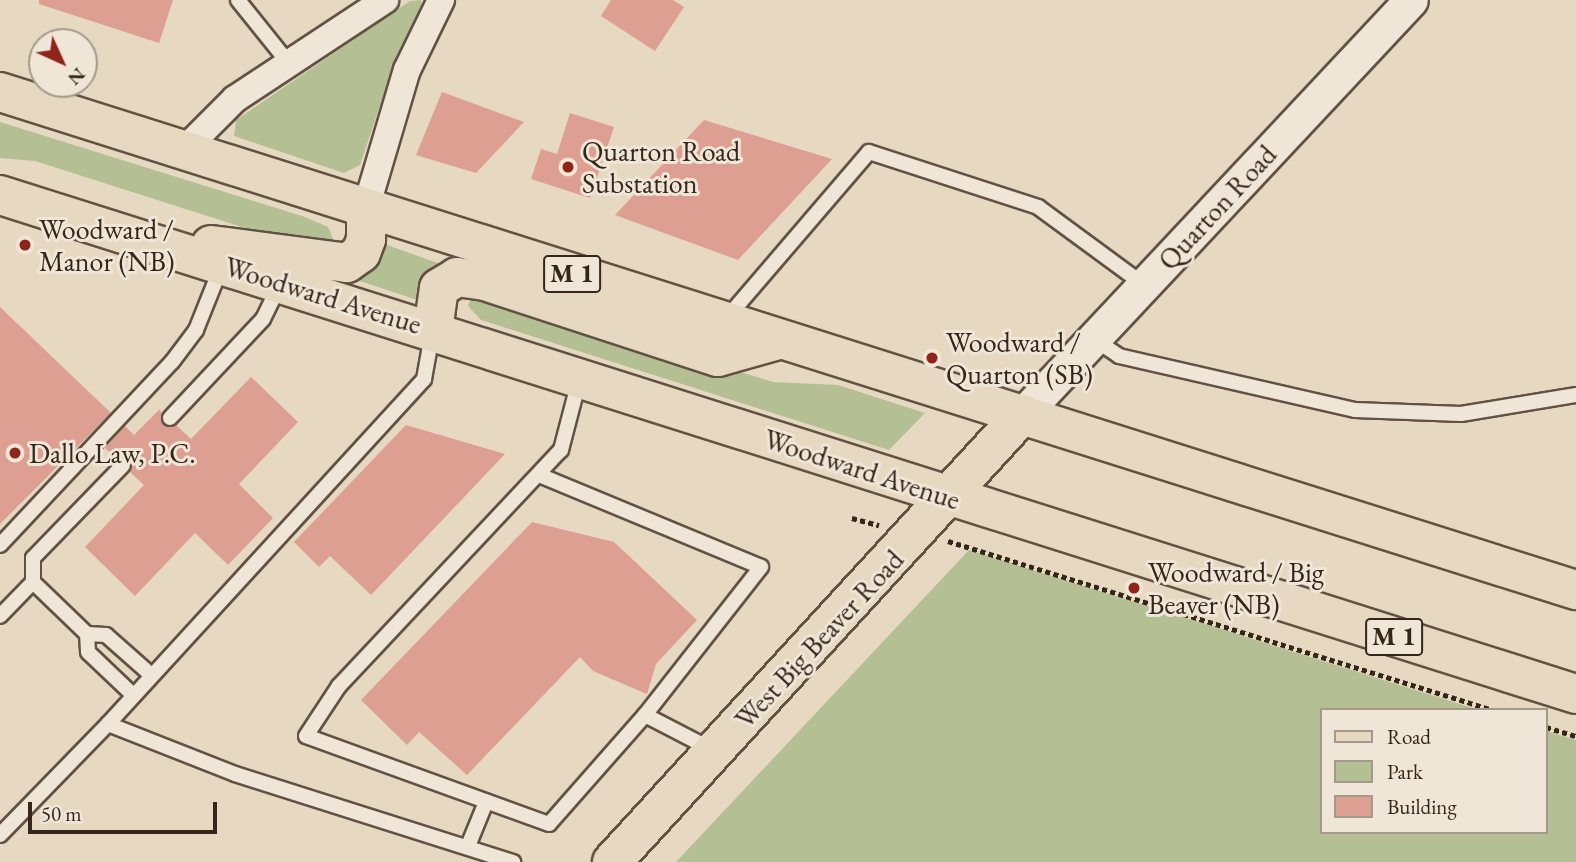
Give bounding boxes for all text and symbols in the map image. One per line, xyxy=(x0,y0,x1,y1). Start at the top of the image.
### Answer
north arrow xyxy=(28,28,98,98)
text: N xyxy=(63,63,91,91)
place label: Quarton Road Substation xyxy=(582,134,740,200)
street label: Quarton Road xyxy=(1151,138,1283,276)
marker: Quarton Road Substation xyxy=(560,159,576,175)
place label: Woodward / Manor (NB) xyxy=(39,212,175,278)
marker: Woodward / Manor (NB) xyxy=(17,237,33,253)
street label: Woodward Avenue xyxy=(220,249,426,341)
road number: M 1 xyxy=(542,252,602,296)
place label: Woodward / Quarton (SB) xyxy=(946,325,1093,391)
marker: Woodward / Quarton (SB) xyxy=(924,350,940,366)
street label: Woodward Avenue xyxy=(760,421,964,517)
place label: Dallo Law, P.C. xyxy=(29,436,196,470)
marker: Dallo Law, P.C. xyxy=(7,445,23,461)
street label: West Big Beaver Road xyxy=(728,543,910,735)
place label: Woodward / Big Beaver (NB) xyxy=(1148,555,1324,621)
marker: Woodward / Big Beaver (NB) xyxy=(1126,580,1142,596)
road number: M 1 xyxy=(1364,614,1424,660)
legend xyxy=(1320,708,1548,834)
text: Road xyxy=(1387,723,1431,750)
text: Park xyxy=(1387,758,1423,785)
scale bar xyxy=(32,788,220,832)
text: Building xyxy=(1387,793,1457,820)
text: 50 m xyxy=(41,800,82,827)

